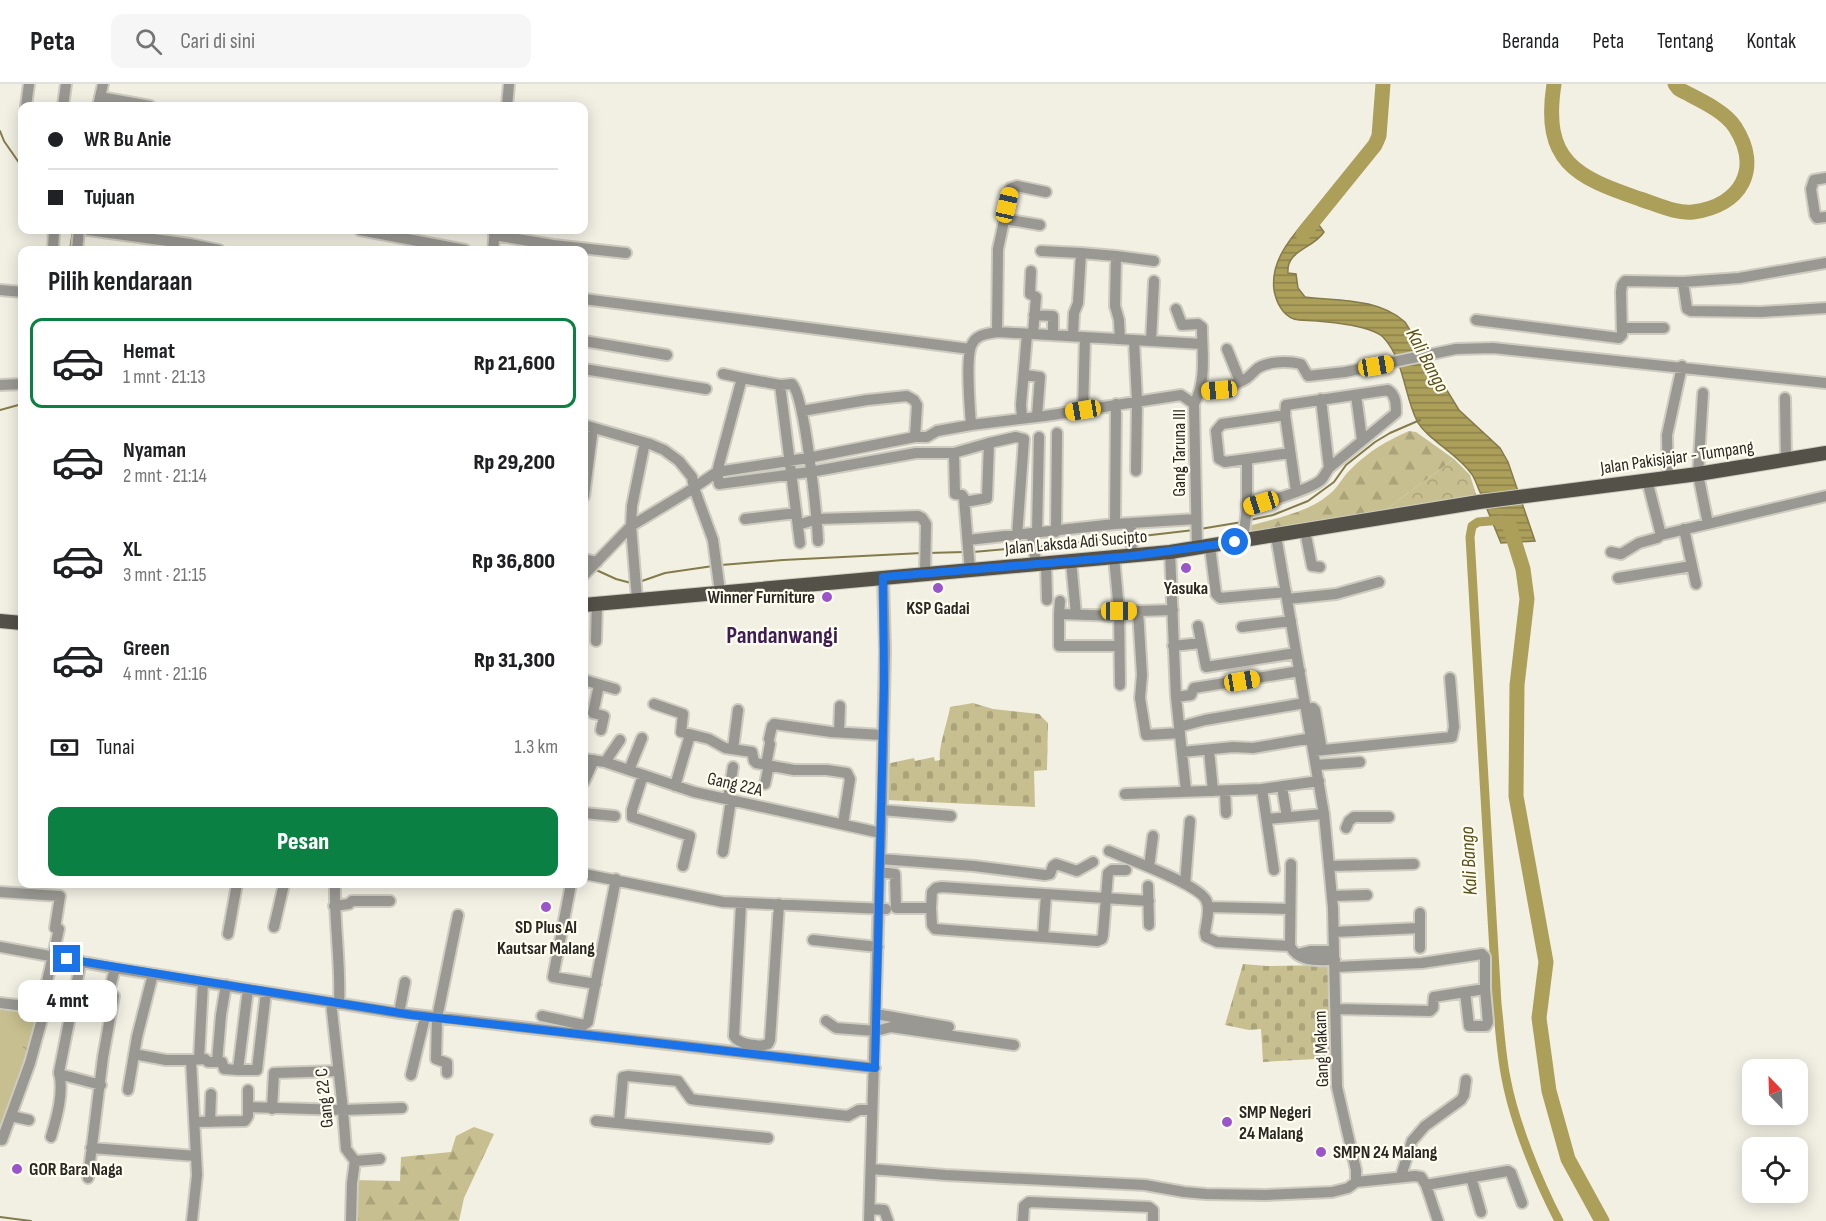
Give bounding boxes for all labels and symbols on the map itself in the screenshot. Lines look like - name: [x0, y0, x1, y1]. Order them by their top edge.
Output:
- car: [994, 185, 1020, 225]
- water label: Kali Bango: [1400, 324, 1454, 397]
- car: [1357, 354, 1395, 378]
- car: [1200, 379, 1238, 401]
- car: [1064, 398, 1102, 422]
- street label: Gang Taruna III: [1169, 409, 1190, 497]
- street label: Jalan Pakisjajar - Tumpang: [1598, 436, 1755, 479]
- car: [1241, 489, 1281, 517]
- street label: Jalan Laksda Adi Sucipto: [1003, 526, 1148, 559]
- route start: [1221, 528, 1248, 555]
- marker: Yasuka: [1179, 561, 1193, 575]
- place label: Yasuka: [1164, 578, 1208, 599]
- marker: KSP Gadai: [931, 581, 945, 595]
- place label: Winner Furniture: [707, 587, 815, 608]
- marker: Winner Furniture: [820, 590, 834, 604]
- place label: KSP Gadai: [906, 598, 970, 619]
- car: [1101, 602, 1137, 620]
- district label: Pandanwangi: [726, 621, 838, 650]
- car: [1223, 669, 1261, 693]
- street label: Gang 22A: [705, 768, 765, 801]
- water label: Kali Bango: [1455, 826, 1483, 896]
- marker: SD Plus Al Kautsar Malang: [539, 900, 553, 914]
- place label: SD Plus Al Kautsar Malang: [497, 917, 595, 959]
- route end: [53, 945, 80, 972]
- callout: 4 mnt: [17, 980, 116, 1022]
- street label: Gang Makam: [1310, 1010, 1333, 1088]
- north arrow: [1742, 1059, 1808, 1125]
- street label: Gang 22 C: [311, 1067, 338, 1129]
- place label: SMP Negeri 24 Malang: [1239, 1102, 1311, 1144]
- marker: SMP Negeri 24 Malang: [1220, 1115, 1234, 1129]
- place label: SMPN 24 Malang: [1333, 1142, 1438, 1163]
- marker: SMPN 24 Malang: [1314, 1145, 1328, 1159]
- place label: GOR Bara Naga: [29, 1159, 123, 1180]
- marker: GOR Bara Naga: [10, 1162, 24, 1176]

